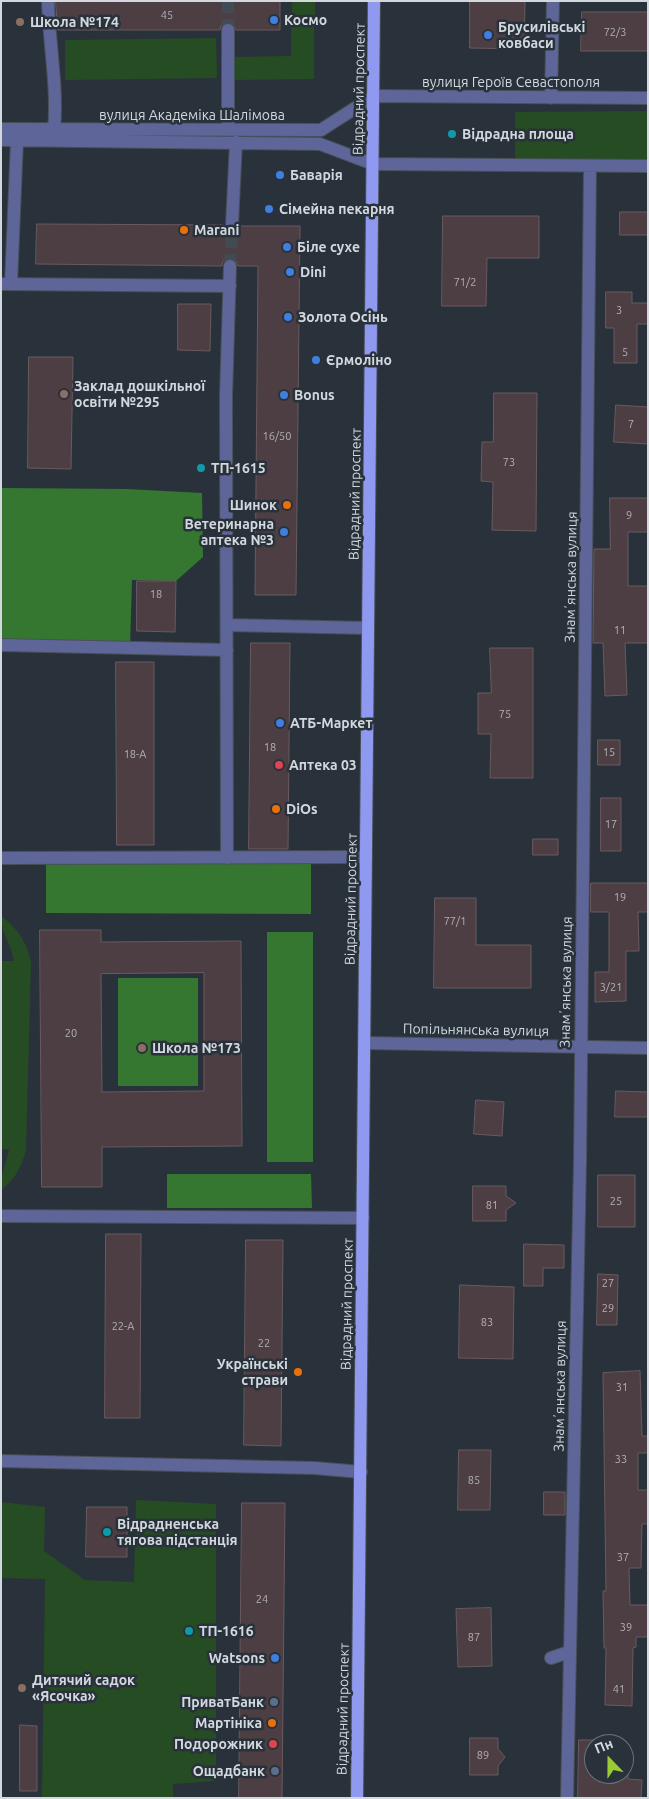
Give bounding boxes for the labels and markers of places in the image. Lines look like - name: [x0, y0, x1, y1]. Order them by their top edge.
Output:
- place label: Космо: [284, 12, 327, 28]
- place label: Школа №174: [30, 14, 119, 30]
- marker: Космо: [268, 14, 280, 26]
- marker: Школа №174: [14, 16, 26, 28]
- place label: Брусилівські ковбаси: [498, 19, 585, 52]
- marker: Брусилівські ковбаси: [482, 29, 494, 41]
- place label: Відрадна площа: [462, 126, 574, 142]
- marker: Відрадна площа: [446, 128, 458, 140]
- place label: Баварія: [290, 167, 343, 183]
- marker: Баварія: [274, 169, 286, 181]
- place label: Сімейна пекарня: [279, 201, 395, 217]
- marker: Сімейна пекарня: [263, 203, 275, 215]
- place label: Marani: [194, 222, 239, 238]
- marker: Marani: [178, 224, 190, 236]
- place label: Біле сухе: [297, 239, 360, 255]
- marker: Біле сухе: [281, 241, 293, 253]
- place label: Dini: [300, 264, 326, 280]
- marker: Dini: [284, 266, 296, 278]
- place label: Золота Осінь: [298, 309, 388, 325]
- marker: Золота Осінь: [282, 311, 294, 323]
- place label: Єрмоліно: [326, 352, 392, 368]
- marker: Єрмоліно: [310, 354, 322, 366]
- place label: Заклад дошкільної освіти №295: [74, 378, 205, 411]
- place label: Bonus: [294, 387, 335, 403]
- marker: Заклад дошкільної освіти №295: [58, 388, 70, 400]
- marker: Bonus: [278, 389, 290, 401]
- place label: ТП-1615: [211, 460, 266, 476]
- marker: ТП-1615: [195, 462, 207, 474]
- place label: Шинок: [230, 497, 277, 513]
- marker: Шинок: [281, 499, 293, 511]
- place label: Ветеринарна аптека №3: [184, 516, 274, 548]
- marker: Ветеринарна аптека №3: [278, 526, 290, 538]
- place label: АТБ-Маркет: [290, 715, 372, 731]
- marker: АТБ-Маркет: [274, 717, 286, 729]
- place label: Аптека 03: [289, 757, 357, 773]
- marker: Аптека 03: [273, 759, 285, 771]
- place label: DiOs: [286, 801, 318, 817]
- marker: DiOs: [270, 803, 282, 815]
- place label: Школа №173: [152, 1040, 241, 1056]
- marker: Школа №173: [136, 1042, 148, 1054]
- place label: Українські страви: [217, 1356, 288, 1388]
- marker: Українські страви: [292, 1366, 304, 1378]
- place label: Відрадненська тягова підстанція: [117, 1516, 238, 1548]
- marker: Відрадненська тягова підстанція: [101, 1526, 113, 1538]
- place label: ТП-1616: [199, 1623, 254, 1639]
- marker: ТП-1616: [183, 1625, 195, 1637]
- place label: Watsons: [209, 1650, 265, 1666]
- marker: Watsons: [269, 1652, 281, 1664]
- place label: Дитячий садок «Ясочка»: [32, 1672, 135, 1704]
- marker: Дитячий садок «Ясочка»: [16, 1682, 28, 1694]
- place label: ПриватБанк: [181, 1694, 264, 1710]
- marker: ПриватБанк: [268, 1696, 280, 1708]
- place label: Мартініка: [195, 1715, 262, 1731]
- marker: Мартініка: [266, 1717, 278, 1729]
- place label: Подорожник: [174, 1736, 263, 1752]
- marker: Подорожник: [267, 1738, 279, 1750]
- place label: Ощадбанк: [193, 1763, 265, 1779]
- marker: Ощадбанк: [269, 1765, 281, 1777]

